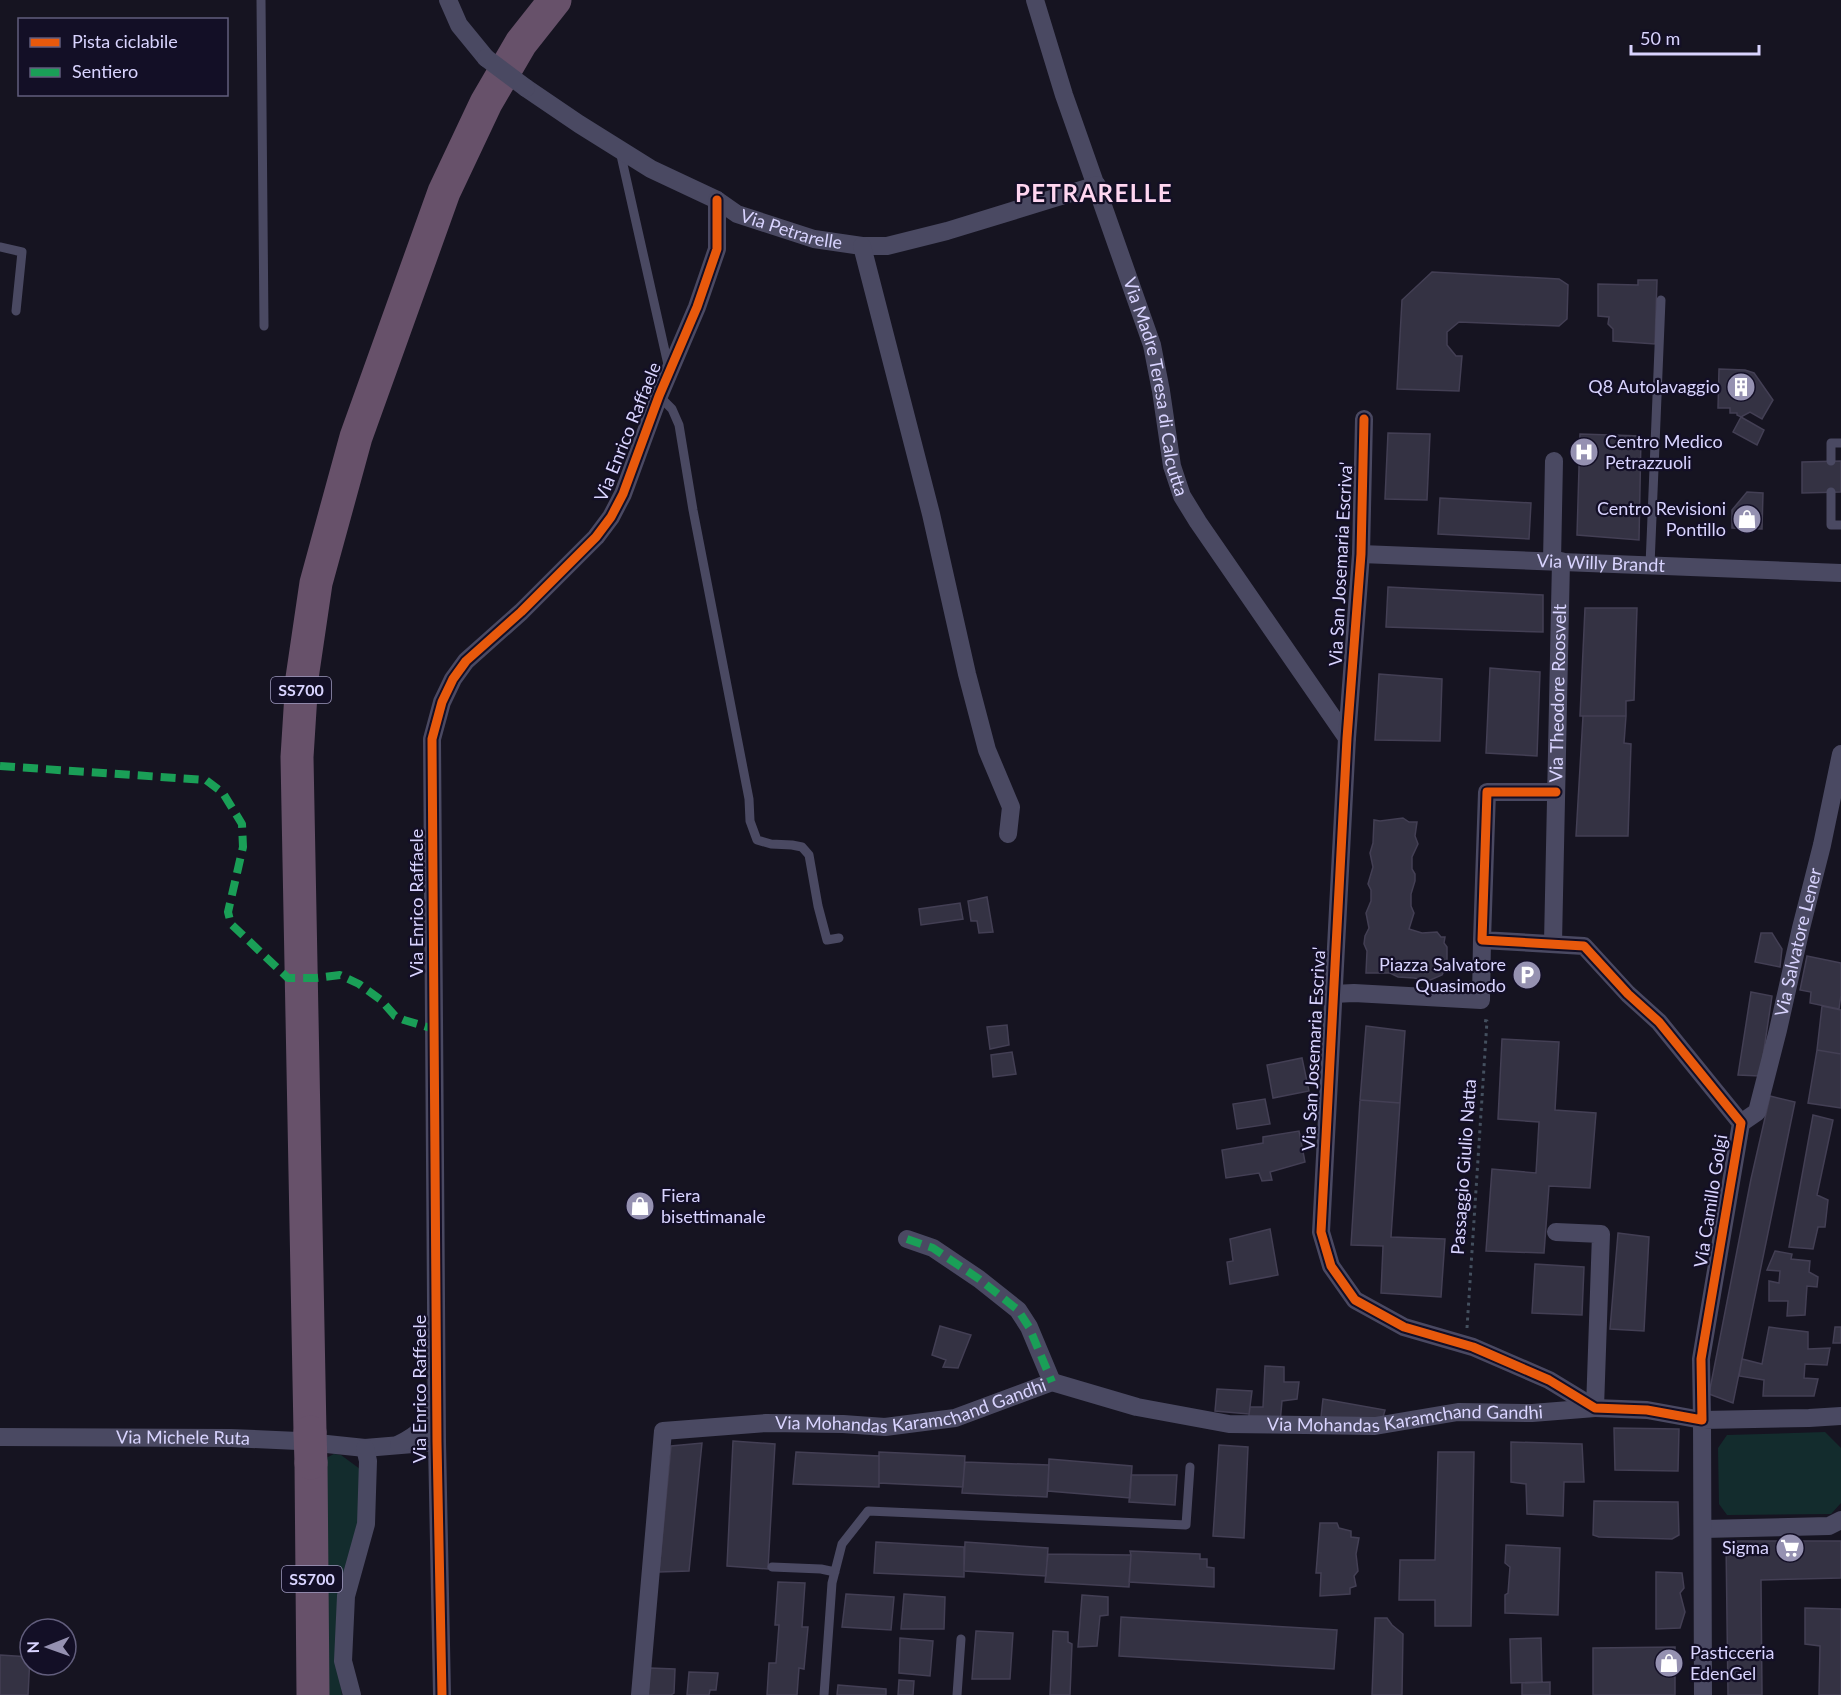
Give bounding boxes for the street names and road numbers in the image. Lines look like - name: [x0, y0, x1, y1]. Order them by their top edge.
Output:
- street label: Via Petrarelle: [738, 204, 844, 253]
- street label: Via Madre Teresa di Calcutta: [1119, 274, 1193, 499]
- street label: Via Enrico Raffaele: [589, 359, 665, 505]
- street label: Via San Josemaria Escriva': [1324, 461, 1356, 667]
- street label: Via Willy Brandt: [1536, 549, 1666, 576]
- street label: Via Theodore Roosvelt: [1544, 603, 1570, 783]
- road number: SS700: [271, 677, 331, 703]
- street label: Via Enrico Raffaele: [405, 829, 427, 977]
- street label: Via Salvatore Lener: [1769, 865, 1826, 1019]
- street label: Via San Josemaria Escriva': [1297, 946, 1329, 1152]
- street label: Passaggio Giulio Natta: [1446, 1078, 1480, 1256]
- street label: Via Camillo Golgi: [1689, 1133, 1731, 1269]
- street label: Via Enrico Raffaele: [408, 1315, 430, 1463]
- street label: Via Mohandas Karamchand Gandhi: [775, 1373, 1049, 1437]
- street label: Via Mohandas Karamchand Gandhi: [1267, 1400, 1544, 1436]
- street label: Via Michele Ruta: [116, 1426, 250, 1449]
- road number: SS700: [282, 1566, 342, 1592]

